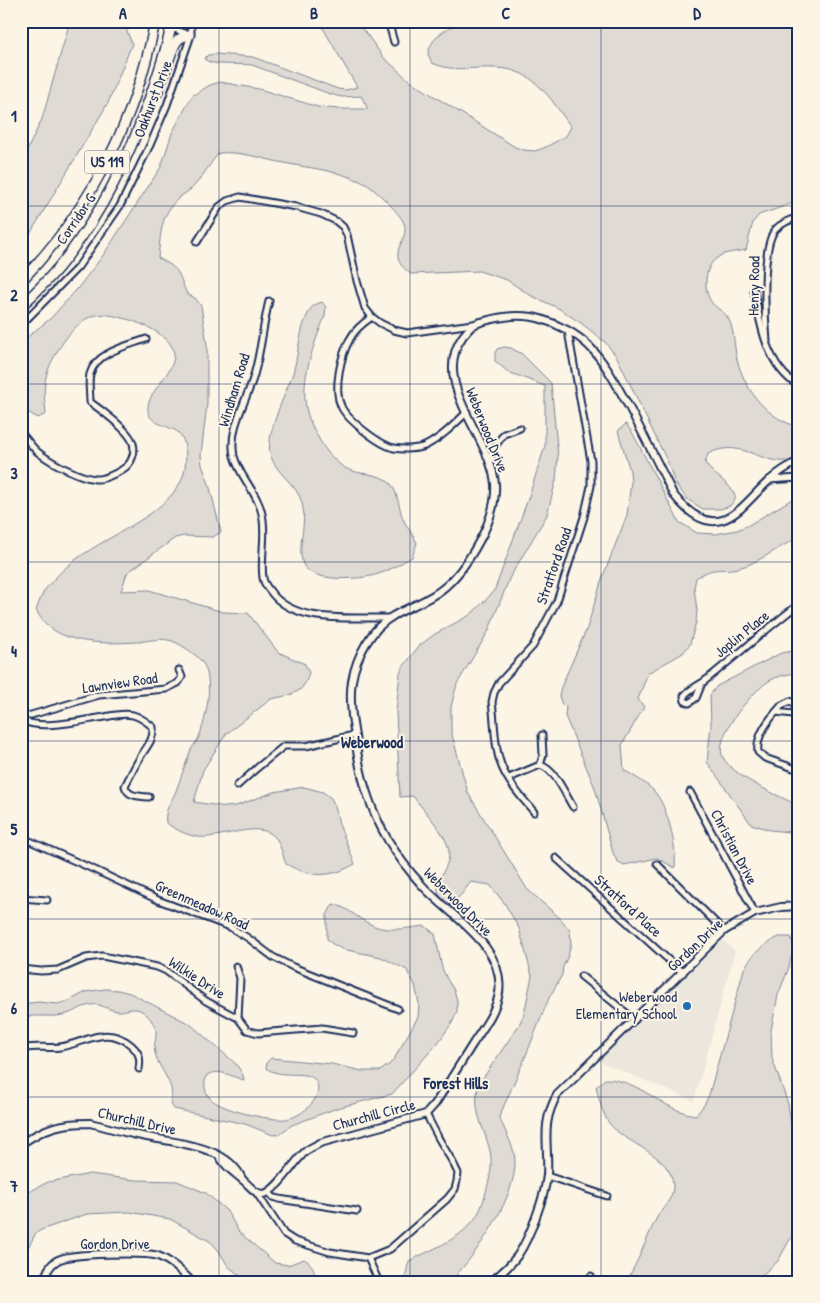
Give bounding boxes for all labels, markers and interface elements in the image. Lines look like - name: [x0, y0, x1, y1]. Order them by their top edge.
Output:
- text: A: [119, 2, 127, 24]
- text: B: [310, 2, 318, 24]
- text: C: [502, 2, 511, 24]
- text: D: [693, 2, 701, 24]
- street label: Oakhurst Drive: [128, 57, 177, 140]
- text: 1: [11, 105, 17, 127]
- road number: US 119: [84, 150, 130, 173]
- street label: Corridor G: [51, 188, 101, 248]
- street label: Henry Road: [742, 256, 765, 316]
- text: 2: [10, 284, 18, 306]
- street label: Windham Road: [212, 350, 255, 429]
- street label: Weberwood Drive: [461, 384, 514, 475]
- text: 3: [10, 462, 18, 484]
- street label: Stratford Road: [531, 524, 577, 607]
- street label: Joplin Place: [710, 605, 773, 662]
- text: 4: [11, 640, 17, 662]
- street label: Lawnview Road: [81, 667, 159, 698]
- district label: Weberwood: [341, 731, 404, 753]
- street label: Christian Drive: [706, 806, 763, 888]
- text: 5: [11, 818, 18, 840]
- street label: Weberwood Drive: [419, 863, 498, 941]
- street label: Stratford Place: [590, 870, 667, 942]
- street label: Greenmeadow Road: [152, 874, 253, 935]
- street label: Gordon Drive: [662, 913, 727, 976]
- street label: Wilkie Drive: [165, 951, 230, 1004]
- place label: Weberwood Elementary School: [576, 986, 677, 1024]
- text: 6: [11, 997, 18, 1019]
- marker: Weberwood Elementary School: [681, 1000, 693, 1012]
- district label: Forest Hills: [423, 1072, 489, 1094]
- street label: Churchill Circle: [330, 1093, 418, 1136]
- street label: Churchill Drive: [96, 1101, 178, 1140]
- text: 7: [9, 1175, 18, 1197]
- street label: Gordon Drive: [80, 1233, 150, 1254]

